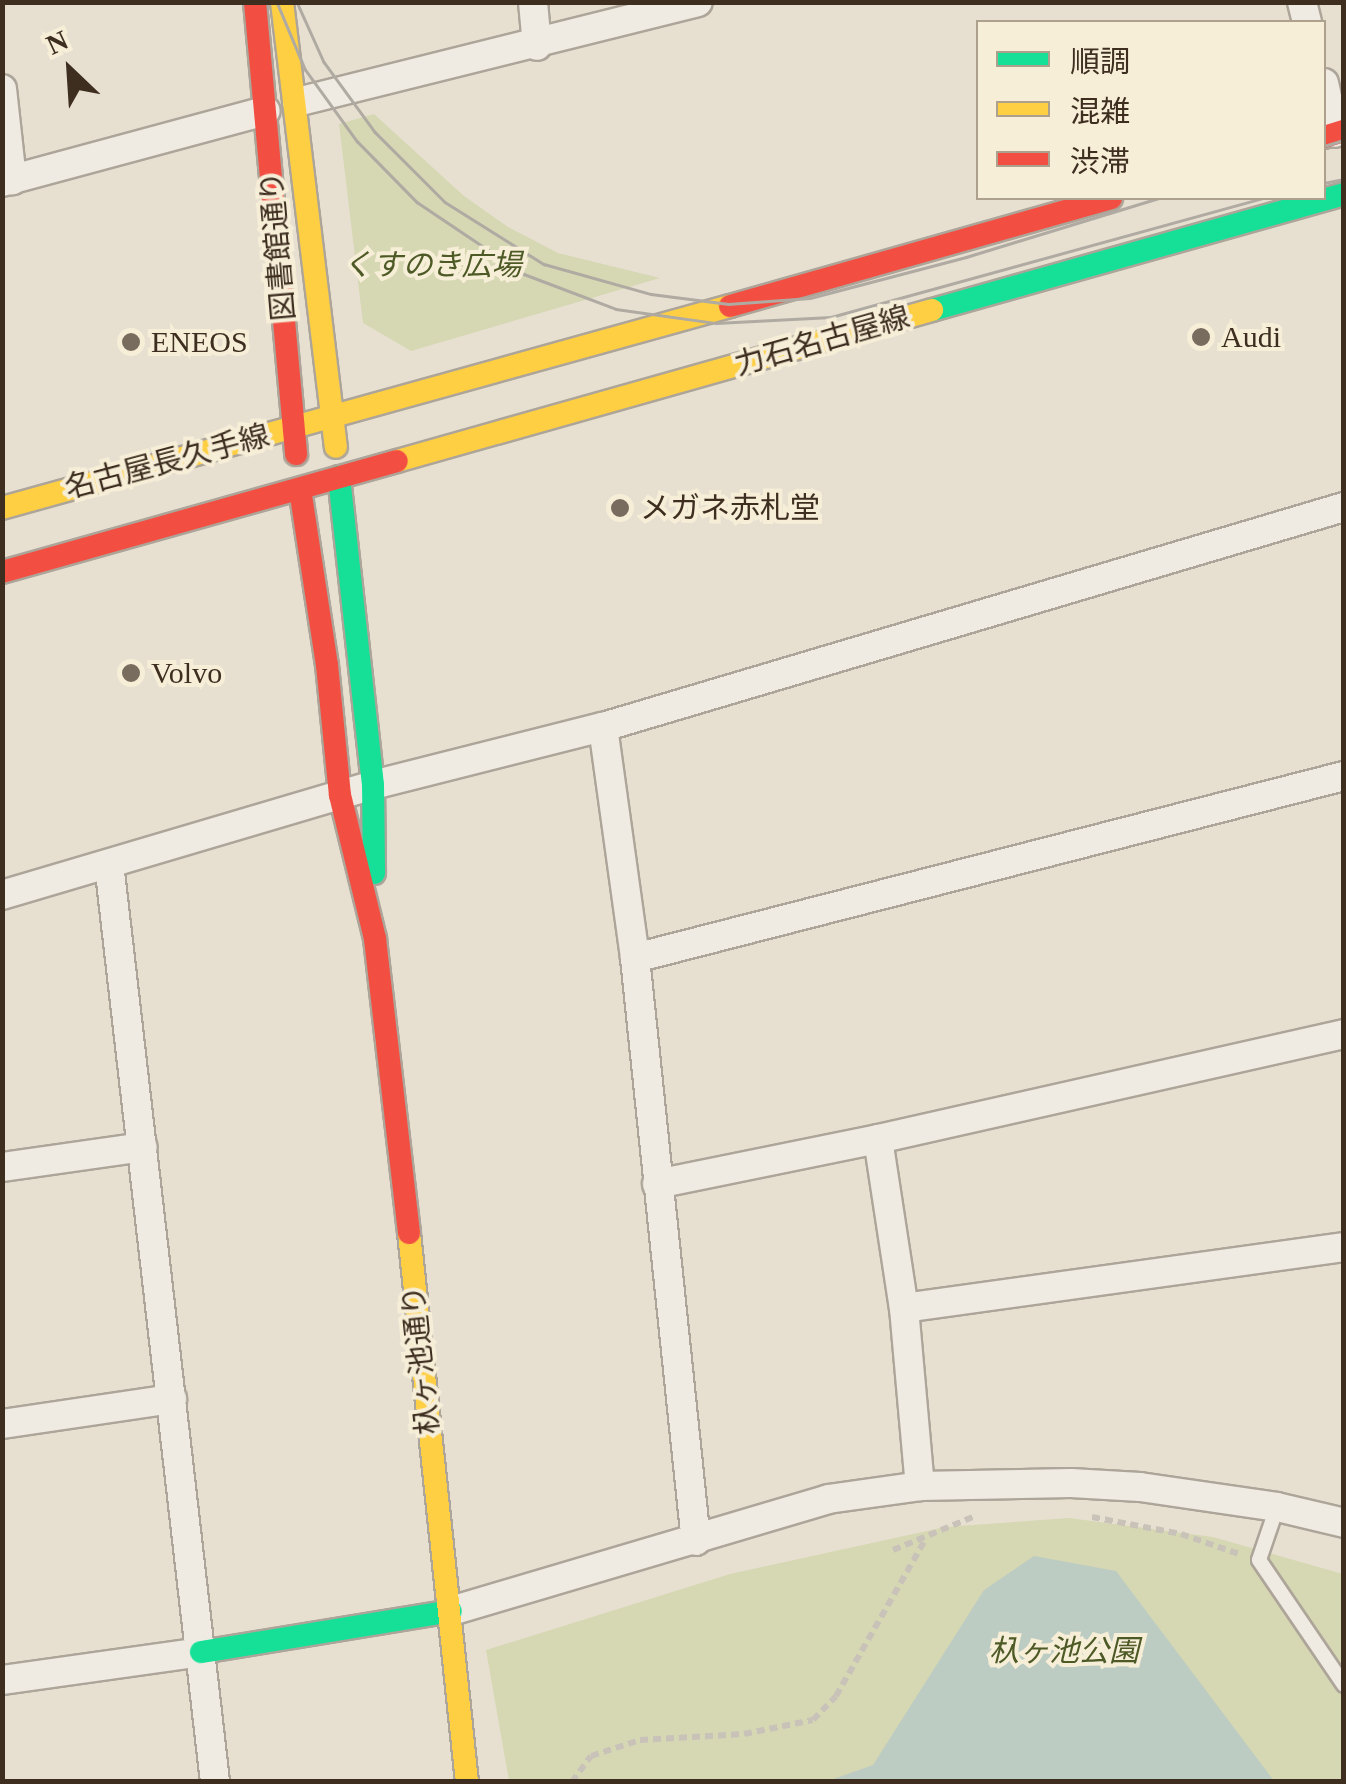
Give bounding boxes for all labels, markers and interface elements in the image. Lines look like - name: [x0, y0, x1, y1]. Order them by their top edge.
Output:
- north arrow: [20, 20, 120, 120]
- legend: [976, 20, 1326, 200]
- text: N: [41, 24, 73, 61]
- text: 順調: [1070, 45, 1130, 78]
- text: 混雑: [1070, 95, 1130, 128]
- text: 渋滞: [1070, 145, 1130, 178]
- street label: 図書館通り: [254, 170, 302, 322]
- park label: くすのき広場: [342, 247, 522, 283]
- street label: 力石名古屋線: [731, 299, 913, 383]
- place label: Audi: [1221, 319, 1281, 355]
- place label: ENEOS: [151, 324, 248, 360]
- marker: Audi: [1190, 326, 1212, 348]
- marker: ENEOS: [120, 331, 142, 353]
- street label: 名古屋長久手線: [61, 417, 273, 507]
- place label: メガネ赤札堂: [640, 490, 820, 526]
- marker: メガネ赤札堂: [609, 497, 631, 519]
- place label: Volvo: [151, 655, 222, 691]
- marker: Volvo: [120, 662, 142, 684]
- street label: 杁ヶ池通り: [395, 1284, 447, 1436]
- park label: 杁ヶ池公園: [989, 1633, 1139, 1669]

